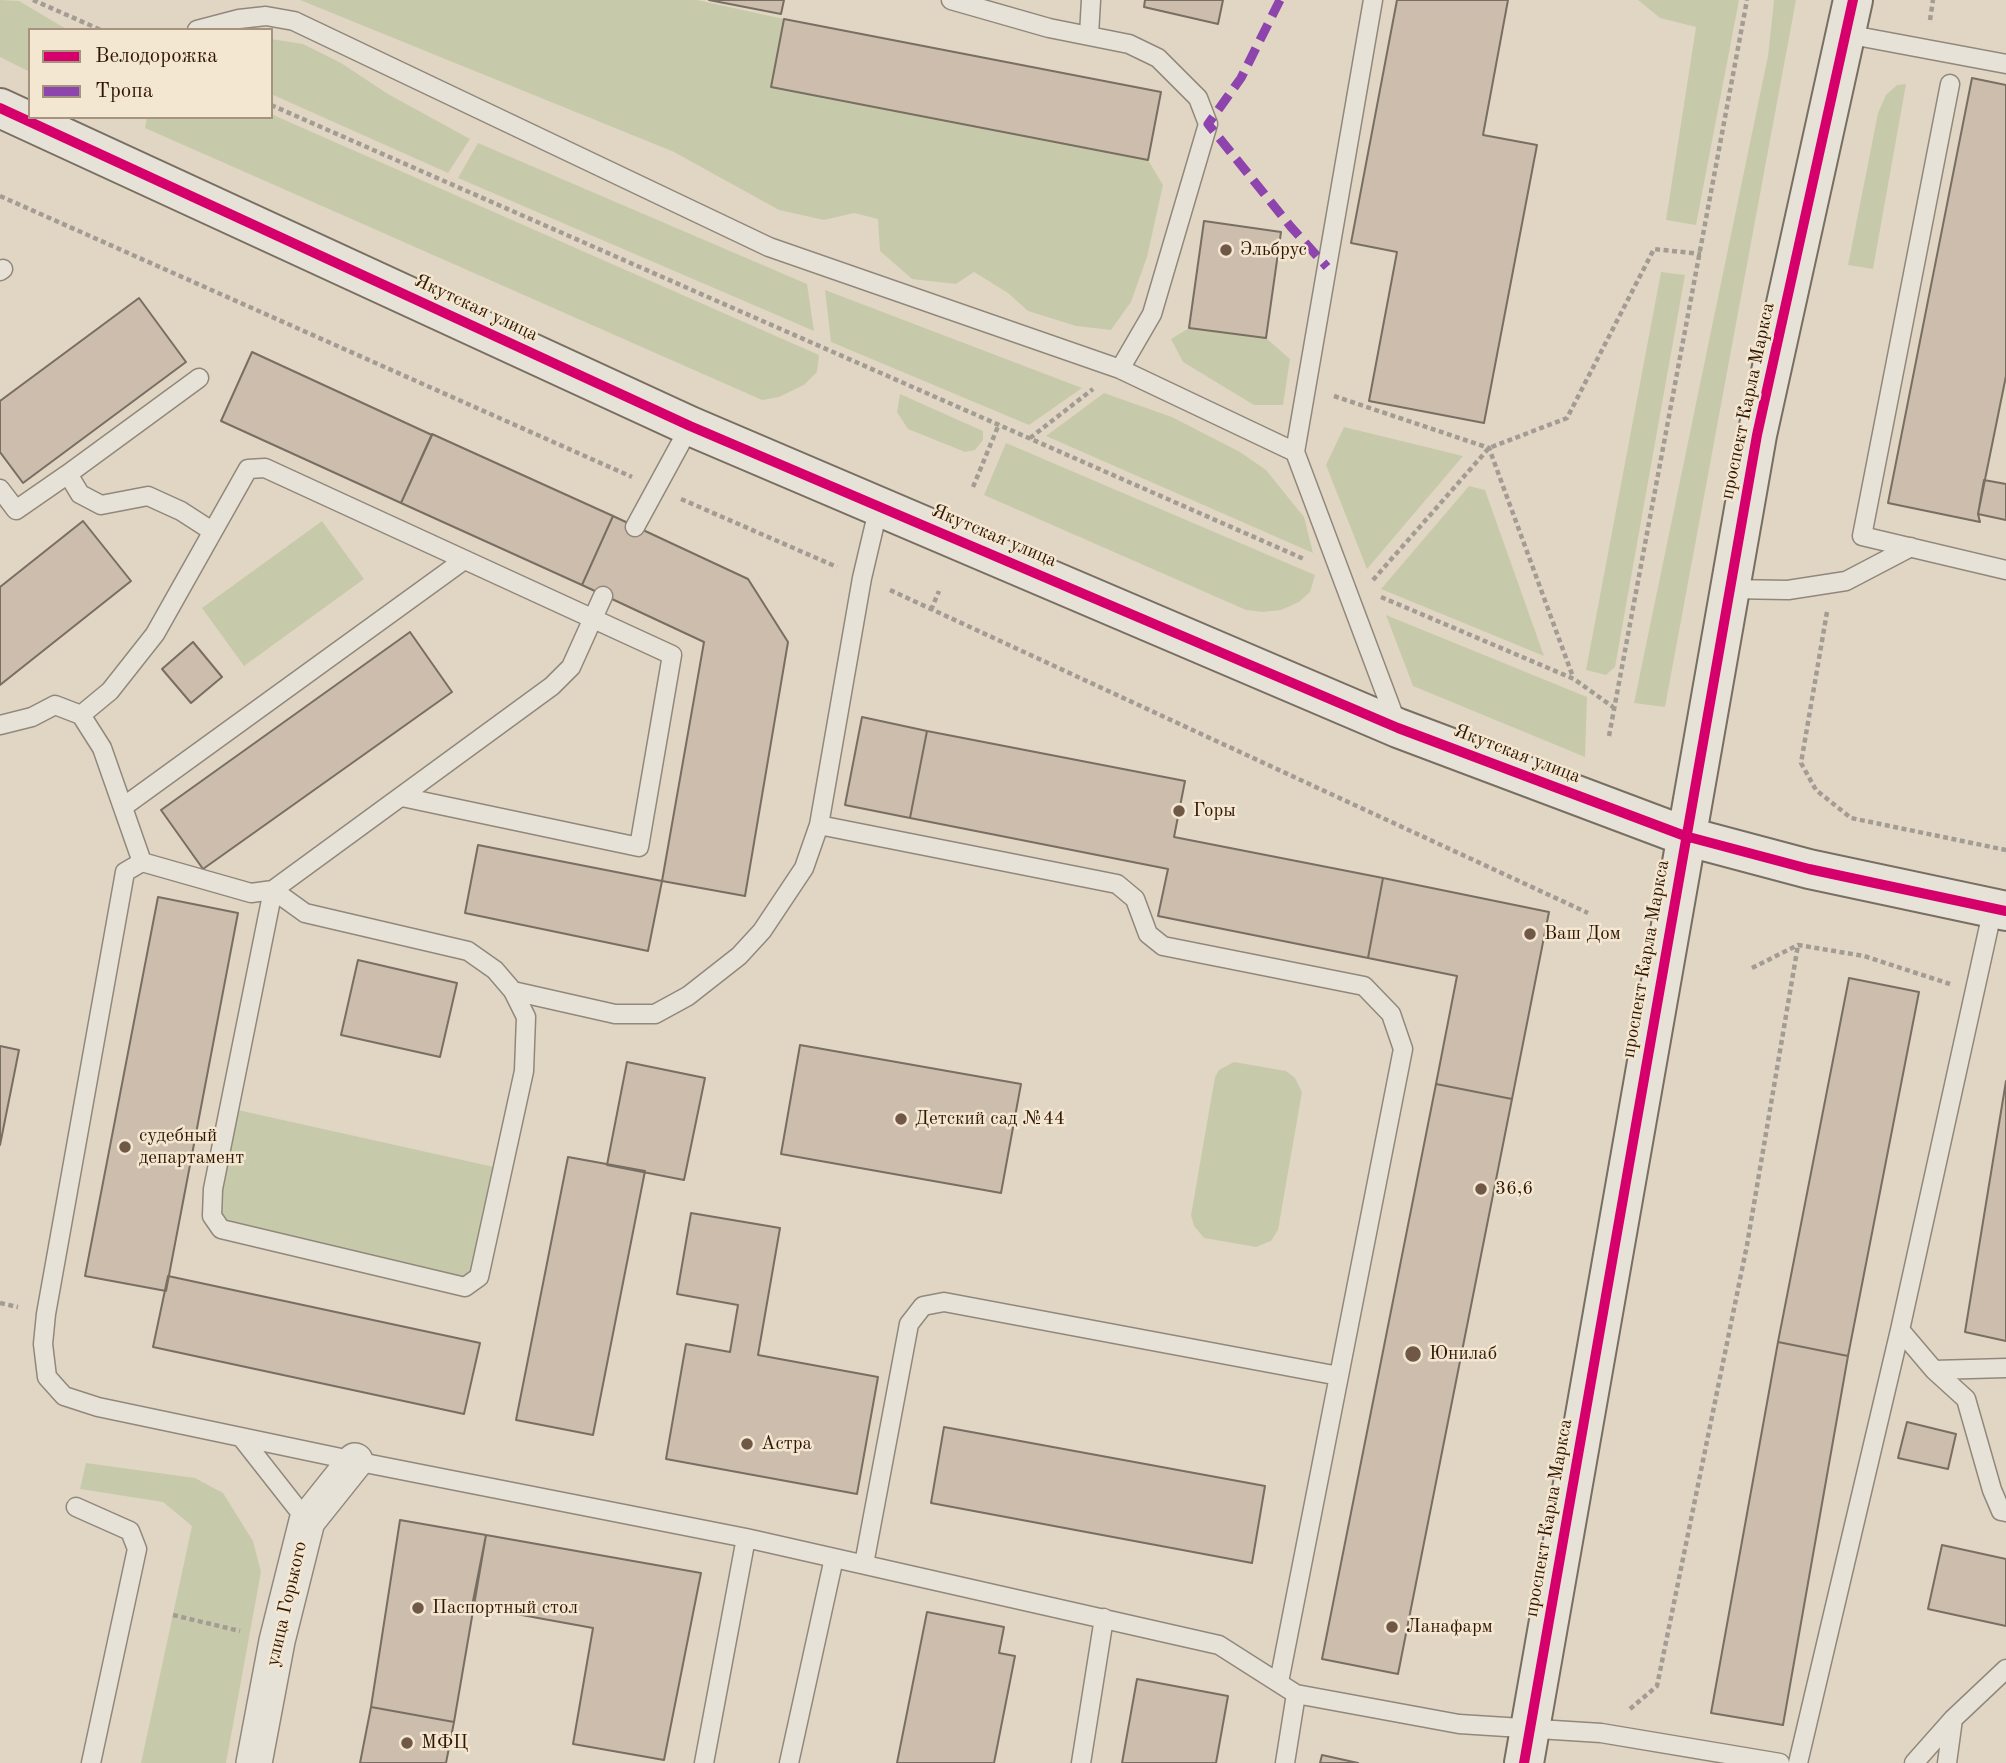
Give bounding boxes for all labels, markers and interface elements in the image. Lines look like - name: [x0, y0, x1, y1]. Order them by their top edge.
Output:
- legend: [28, 28, 273, 119]
- text: Велодорожка: [95, 46, 218, 67]
- text: Тропа: [95, 81, 153, 102]
- place label: Эльбрус: [1240, 239, 1307, 261]
- marker: Эльбрус: [1218, 242, 1234, 258]
- street label: Якутская улица: [411, 269, 541, 347]
- street label: проспект Карла Маркса: [1716, 301, 1780, 501]
- street label: Якутская улица: [928, 499, 1060, 573]
- street label: Якутская улица: [1450, 719, 1584, 789]
- place label: Горы: [1193, 800, 1236, 822]
- marker: Горы: [1171, 803, 1187, 819]
- street label: проспект Карла Маркса: [1617, 858, 1675, 1060]
- place label: Ваш Дом: [1544, 923, 1621, 945]
- marker: Ваш Дом: [1522, 926, 1538, 942]
- place label: Детский сад №44: [915, 1108, 1065, 1130]
- marker: Детский сад №44: [893, 1111, 909, 1127]
- place label: судебный департамент: [139, 1125, 244, 1169]
- marker: судебный департамент: [117, 1139, 133, 1155]
- place label: 36,6: [1495, 1178, 1533, 1200]
- marker: 36,6: [1473, 1181, 1489, 1197]
- place label: Юнилаб: [1429, 1343, 1497, 1365]
- marker: Юнилаб: [1403, 1344, 1423, 1364]
- street label: проспект Карла Маркса: [1520, 1417, 1578, 1619]
- place label: Астра: [761, 1433, 812, 1455]
- marker: Астра: [739, 1436, 755, 1452]
- street label: улица Горького: [262, 1539, 312, 1669]
- place label: Паспортный стол: [432, 1597, 578, 1619]
- marker: Паспортный стол: [410, 1600, 426, 1616]
- place label: Ланафарм: [1406, 1616, 1493, 1638]
- marker: Ланафарм: [1384, 1619, 1400, 1635]
- place label: МФЦ: [421, 1732, 468, 1754]
- marker: МФЦ: [399, 1735, 415, 1751]

